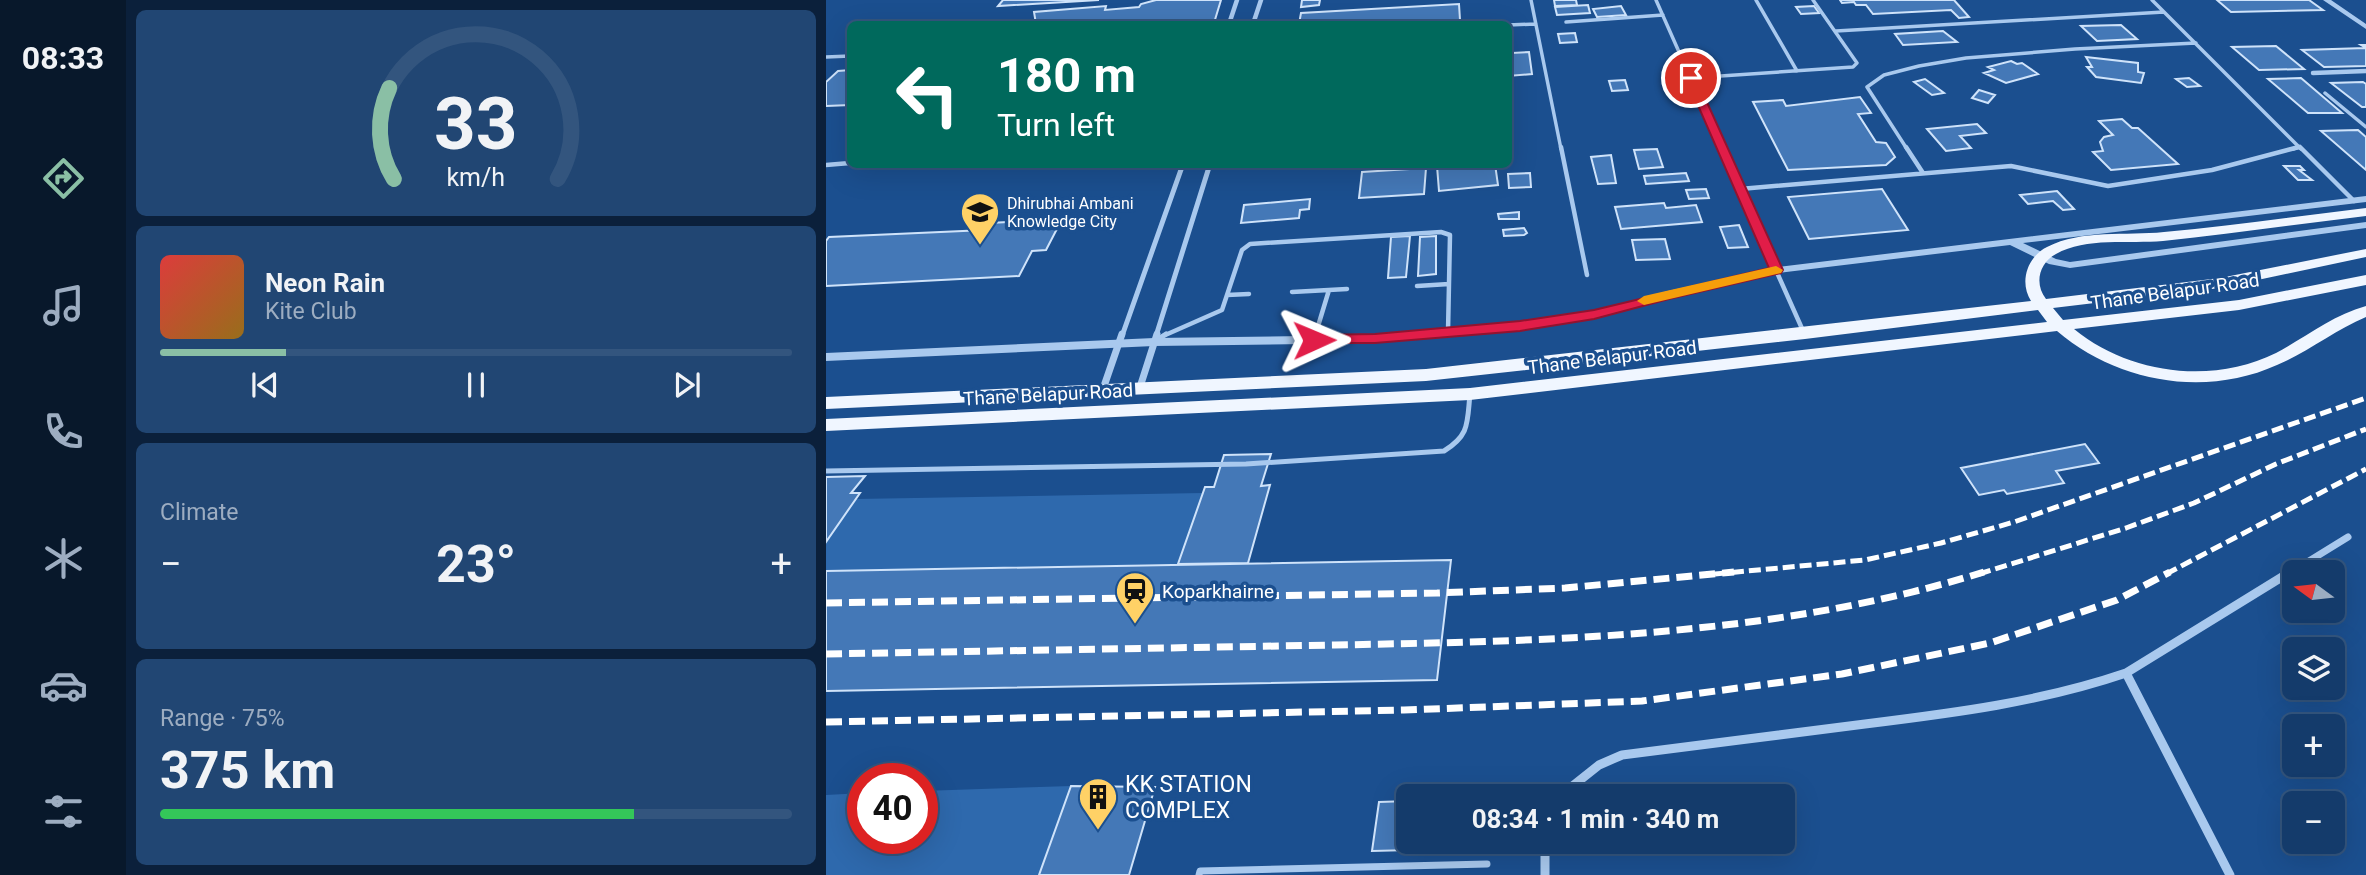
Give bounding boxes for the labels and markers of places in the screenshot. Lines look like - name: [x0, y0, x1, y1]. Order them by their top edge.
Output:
- pin: [1661, 48, 1721, 108]
- school or university icon: Dhirubhai Ambani Knowledge City: [959, 191, 1001, 246]
- place label: Dhirubhai Ambani Knowledge City: [1007, 194, 1134, 231]
- station icon: Koparkhairne: [1114, 570, 1156, 625]
- place label: Koparkhairne: [1162, 580, 1274, 603]
- place label: KK STATION COMPLEX: [1125, 771, 1252, 824]
- building icon: KK STATION COMPLEX: [1077, 776, 1119, 831]

